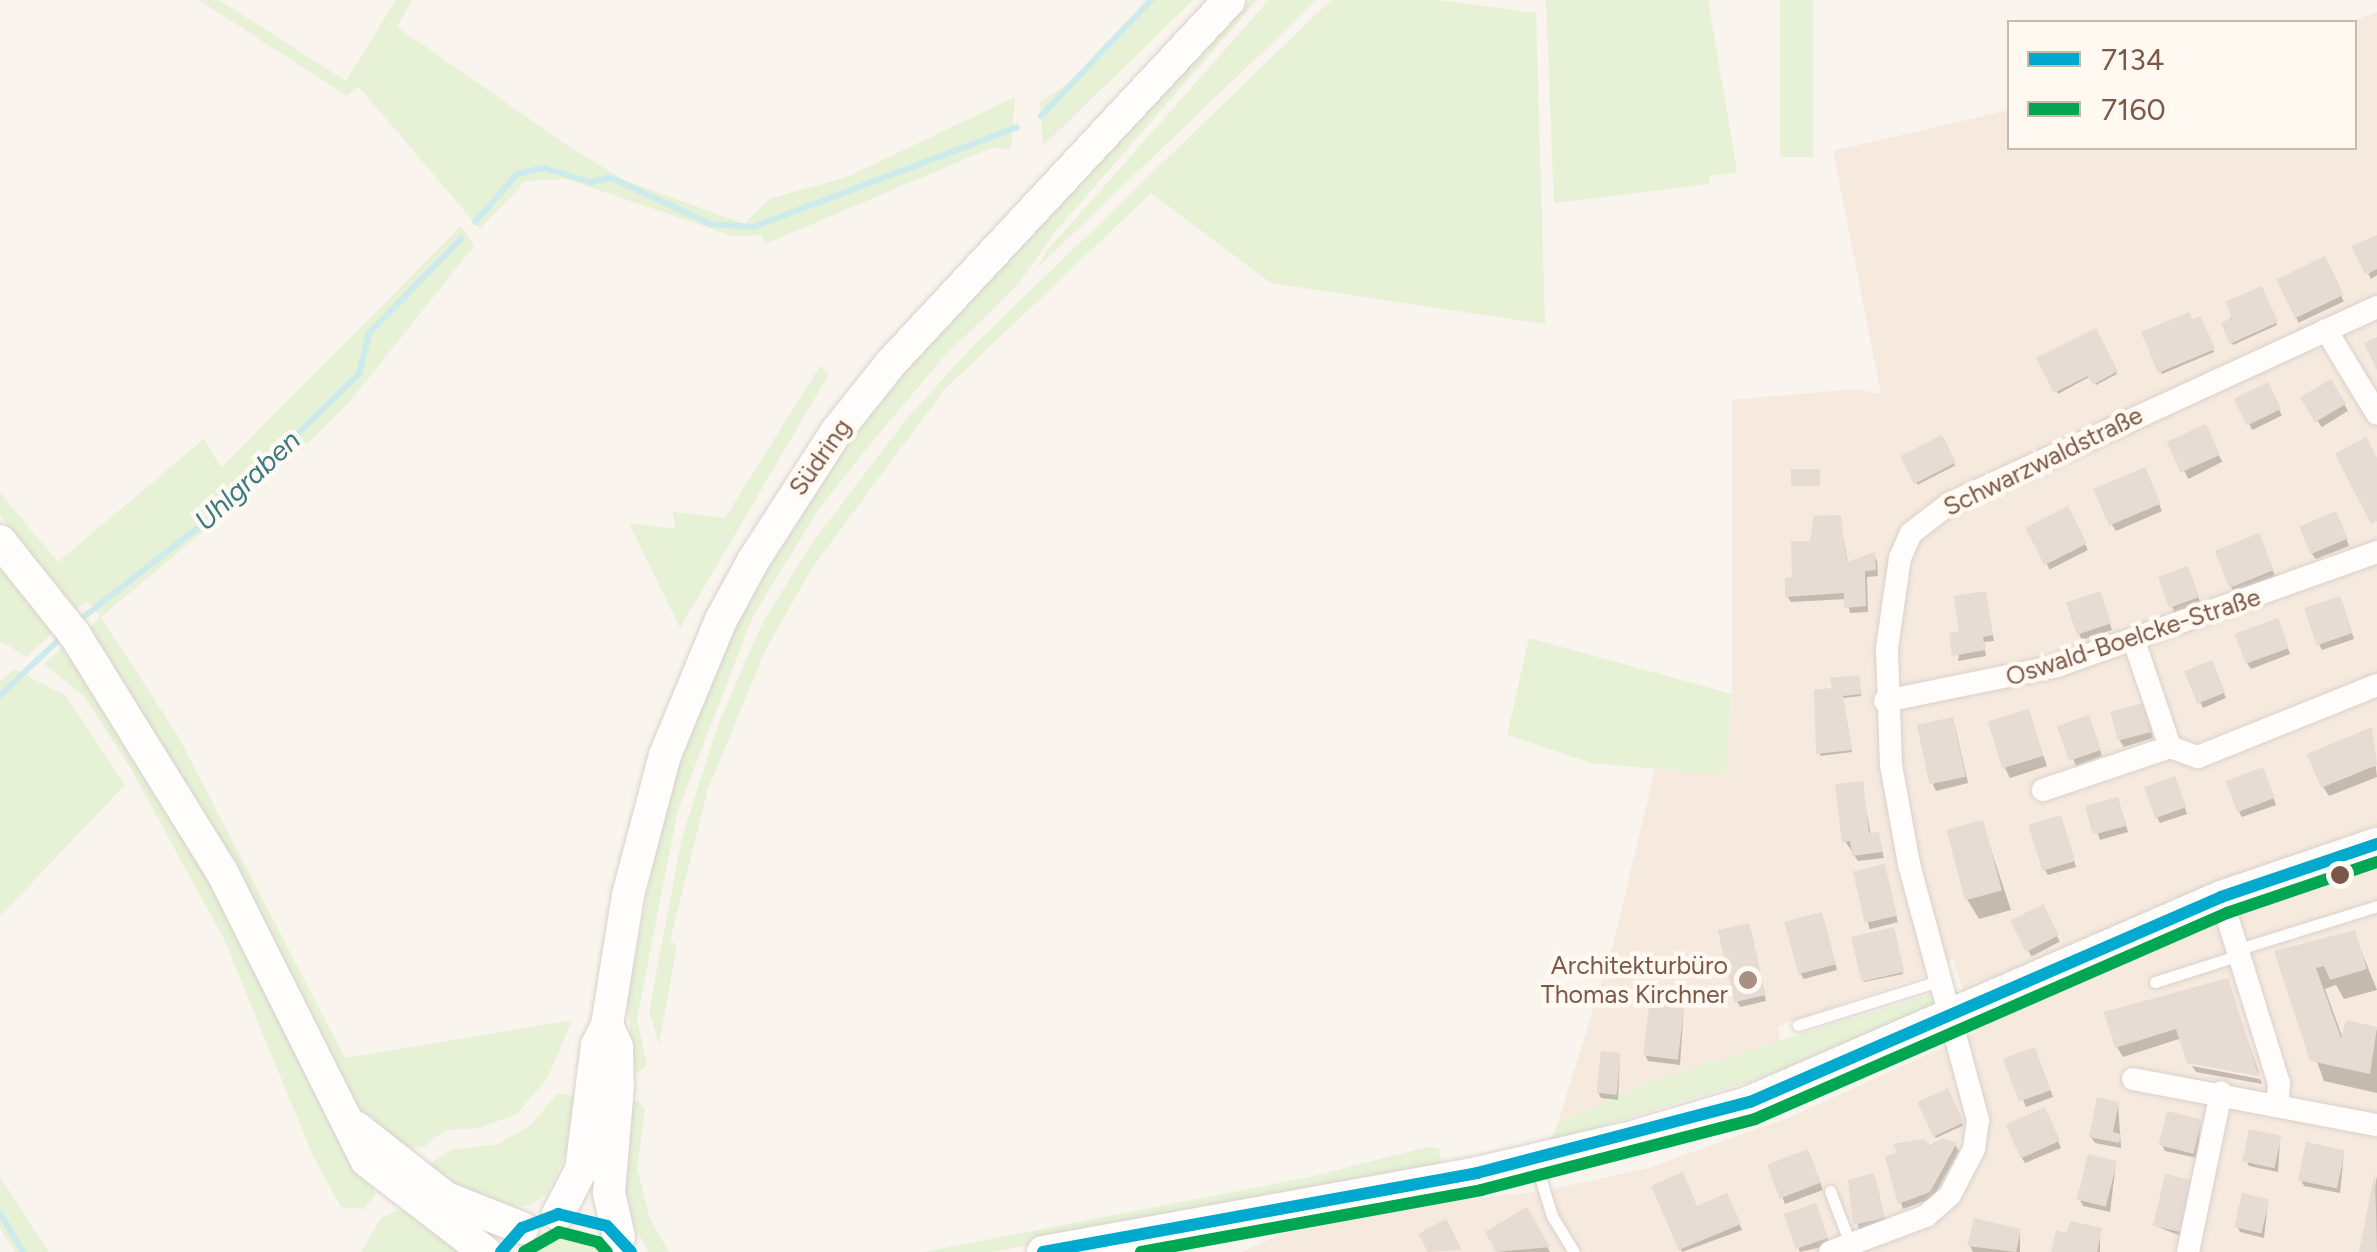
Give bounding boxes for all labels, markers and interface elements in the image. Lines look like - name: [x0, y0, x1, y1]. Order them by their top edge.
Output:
- legend: [2007, 20, 2357, 150]
- text: 7134: [2101, 41, 2164, 78]
- text: 7160: [2101, 91, 2166, 128]
- street label: Schwarzwaldstraße: [1939, 400, 2147, 522]
- street label: Südring: [783, 413, 857, 501]
- water label: Uhlgraben: [187, 423, 307, 537]
- street label: Oswald-Boelcke-Straße: [2002, 582, 2264, 692]
- unlabelled marker: [2330, 865, 2350, 885]
- place label: Architekturbüro Thomas Kirchner: [1541, 951, 1728, 1010]
- marker: Architekturbüro Thomas Kirchner: [1737, 969, 1759, 991]

